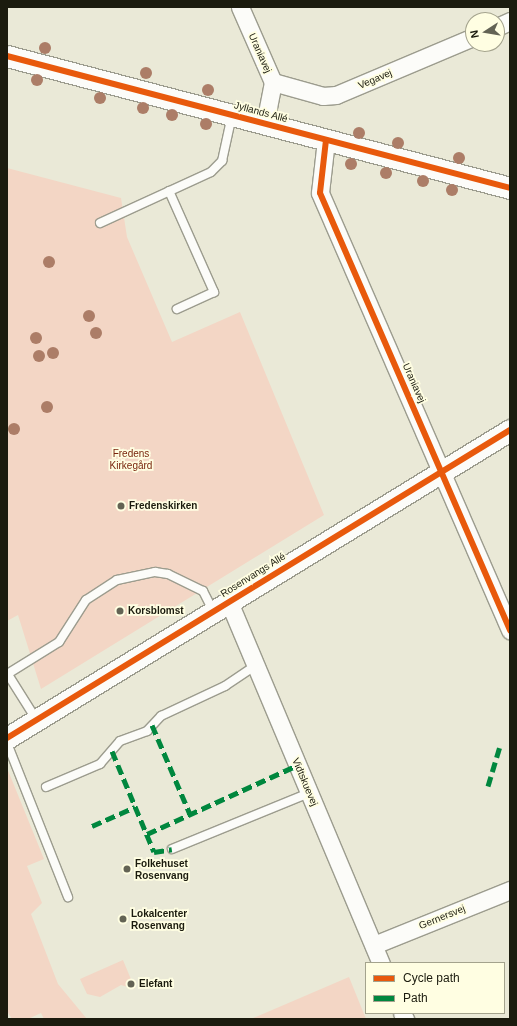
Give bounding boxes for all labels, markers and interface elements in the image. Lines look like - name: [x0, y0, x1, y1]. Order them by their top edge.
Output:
- north arrow: [465, 12, 505, 52]
- text: N: [468, 29, 481, 39]
- street label: Uraniavej: [246, 31, 274, 75]
- street label: Vegavej: [356, 67, 394, 91]
- street label: Jyllands Allé: [233, 99, 289, 125]
- street label: Uraniavej: [400, 361, 428, 405]
- park label: Fredens Kirkegård: [110, 447, 152, 470]
- place label: Fredenskirken: [129, 500, 197, 512]
- marker: Fredenskirken: [116, 501, 126, 511]
- street label: Rosenvangs Allé: [218, 550, 288, 600]
- place label: Korsblomst: [128, 605, 184, 617]
- marker: Korsblomst: [115, 606, 125, 616]
- street label: Vidtskuevej: [290, 756, 320, 808]
- place label: Folkehuset Rosenvang: [135, 857, 189, 880]
- marker: Folkehuset Rosenvang: [122, 864, 132, 874]
- street label: Gernersvej: [417, 902, 467, 932]
- place label: Lokalcenter Rosenvang: [131, 907, 187, 930]
- marker: Lokalcenter Rosenvang: [118, 914, 128, 924]
- legend: [365, 962, 505, 1014]
- text: Cycle path: [403, 971, 460, 985]
- place label: Elefant: [139, 978, 172, 990]
- marker: Elefant: [126, 979, 136, 989]
- text: Path: [403, 991, 428, 1005]

